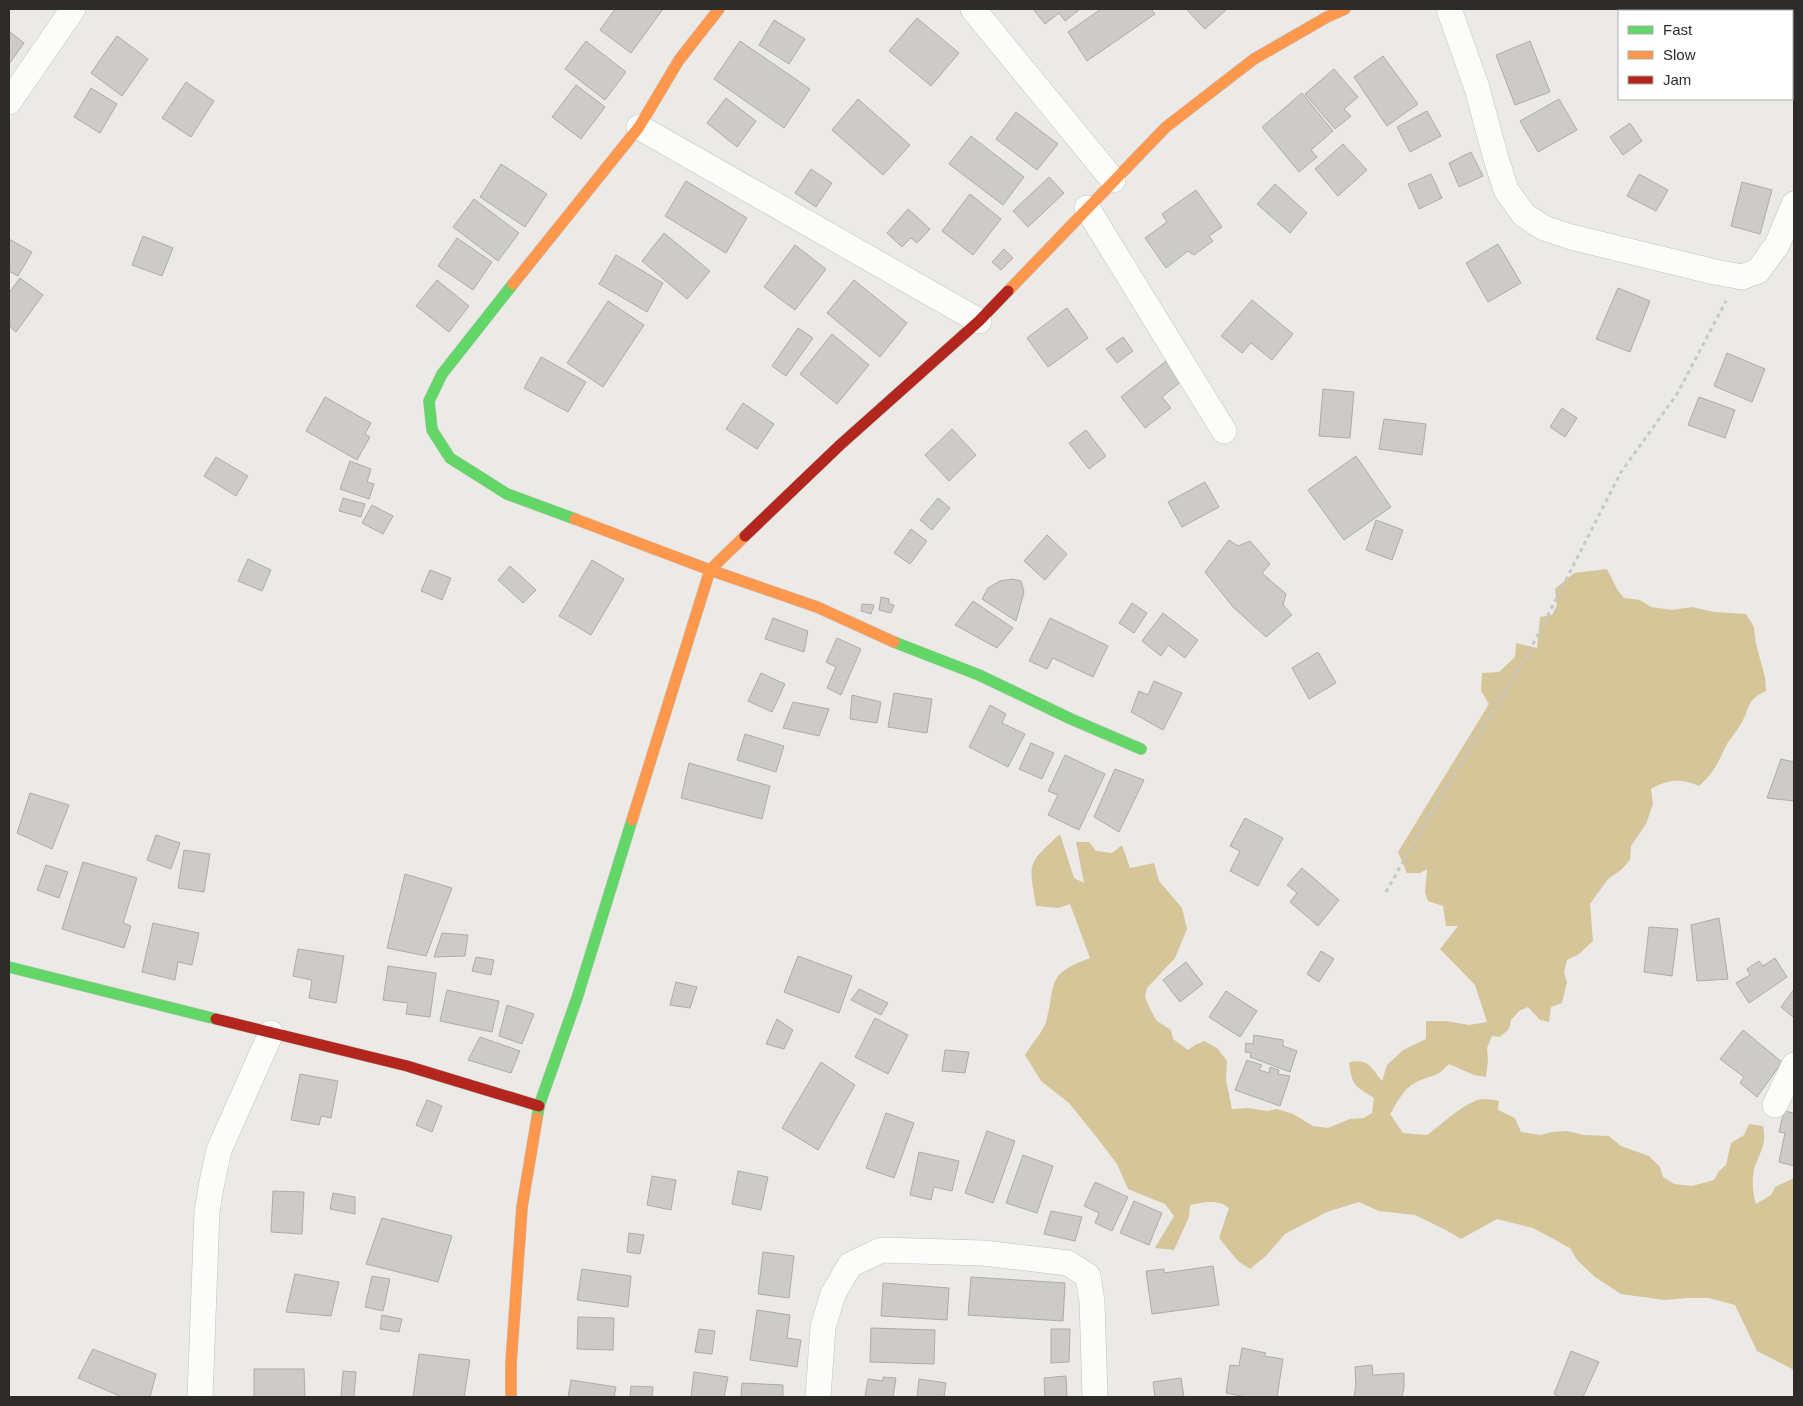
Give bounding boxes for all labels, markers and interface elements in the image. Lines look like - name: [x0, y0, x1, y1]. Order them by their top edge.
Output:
- legend: [1618, 10, 1793, 100]
- text: Fast: [1663, 21, 1693, 38]
- text: Slow: [1663, 46, 1696, 63]
- text: Jam: [1663, 71, 1691, 88]

